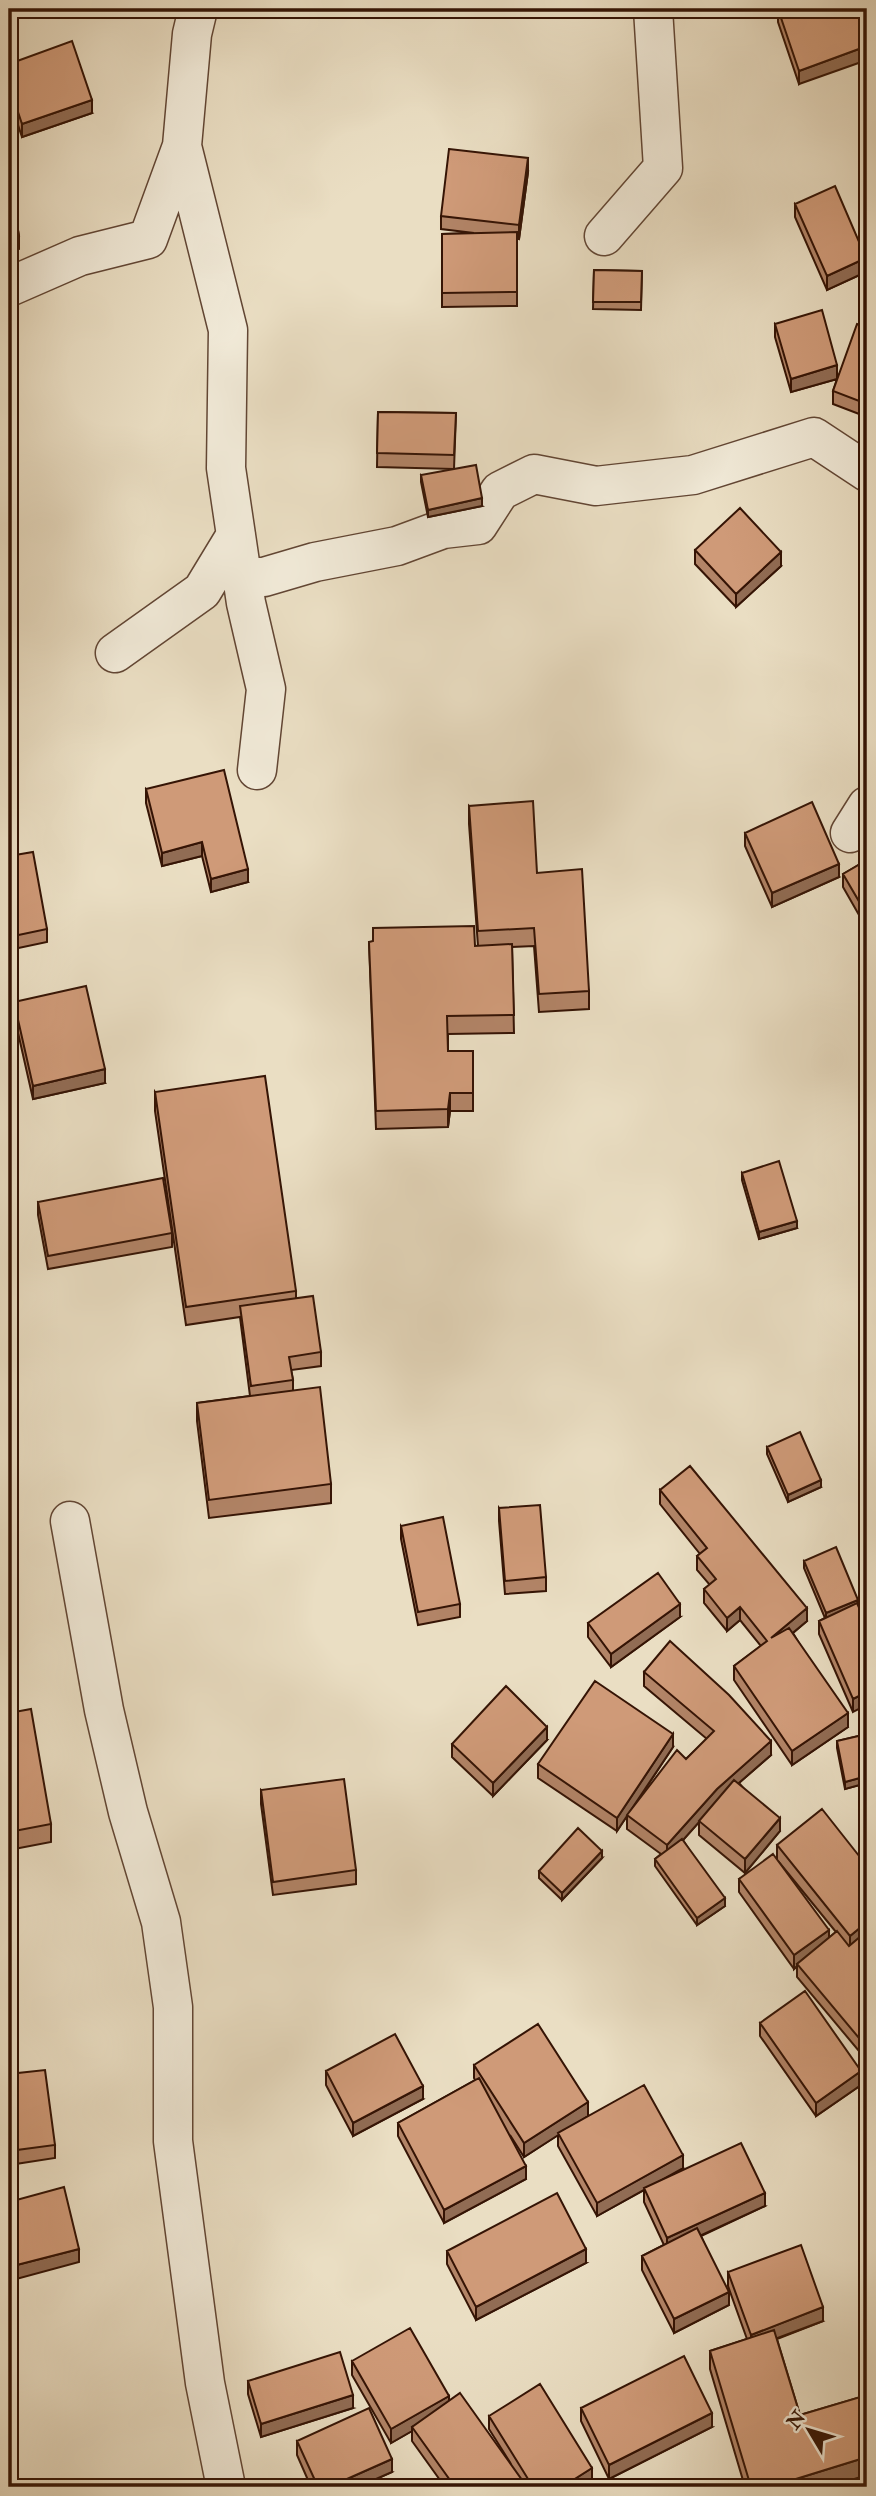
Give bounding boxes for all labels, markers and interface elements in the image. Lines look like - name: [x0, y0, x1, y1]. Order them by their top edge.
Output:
- north arrow: [774, 2394, 844, 2464]
- text: N: [781, 2405, 812, 2435]

